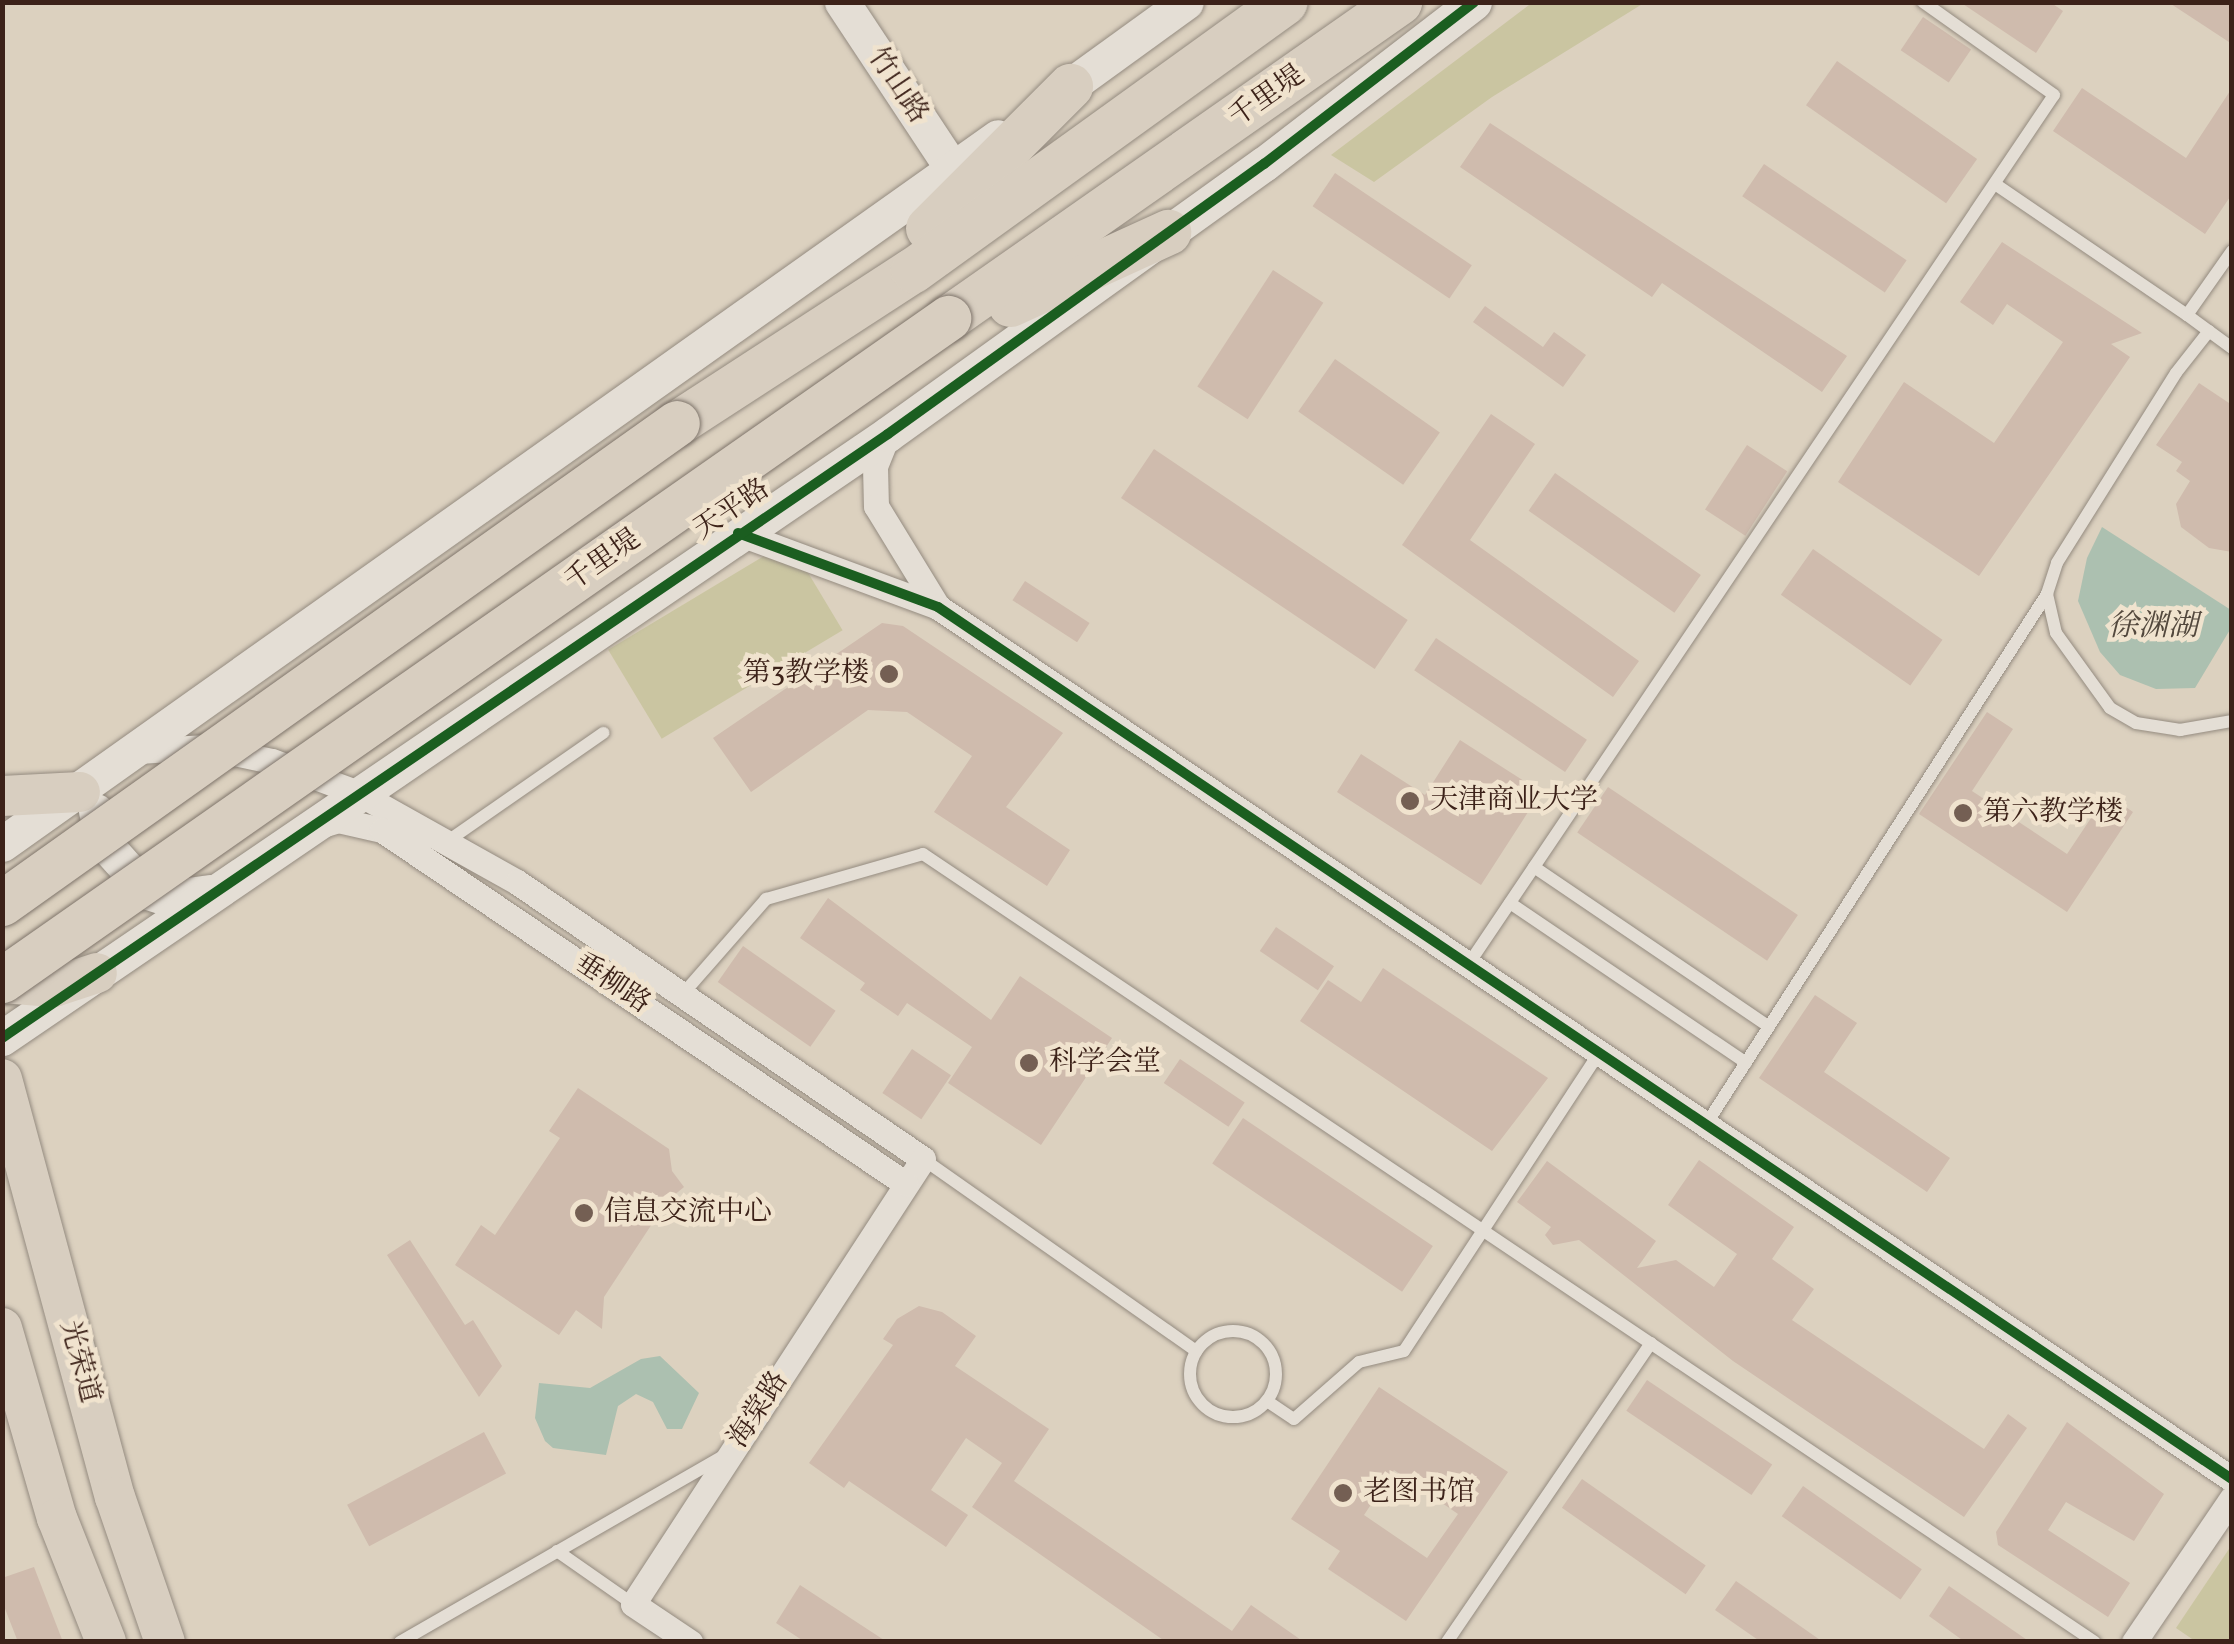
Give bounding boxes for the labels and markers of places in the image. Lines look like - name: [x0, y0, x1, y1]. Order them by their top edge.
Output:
- place label: 第3教学楼: [743, 657, 869, 691]
- marker: 第3教学楼: [878, 663, 900, 685]
- place label: 天津商业大学: [1430, 784, 1598, 818]
- marker: 天津商业大学: [1399, 790, 1421, 812]
- place label: 第六教学楼: [1983, 796, 2123, 830]
- marker: 第六教学楼: [1952, 802, 1974, 824]
- place label: 科学会堂: [1049, 1046, 1161, 1080]
- marker: 科学会堂: [1018, 1052, 1040, 1074]
- place label: 信息交流中心: [604, 1196, 772, 1230]
- marker: 信息交流中心: [573, 1202, 595, 1224]
- place label: 老图书馆: [1363, 1476, 1475, 1510]
- marker: 老图书馆: [1332, 1482, 1354, 1504]

